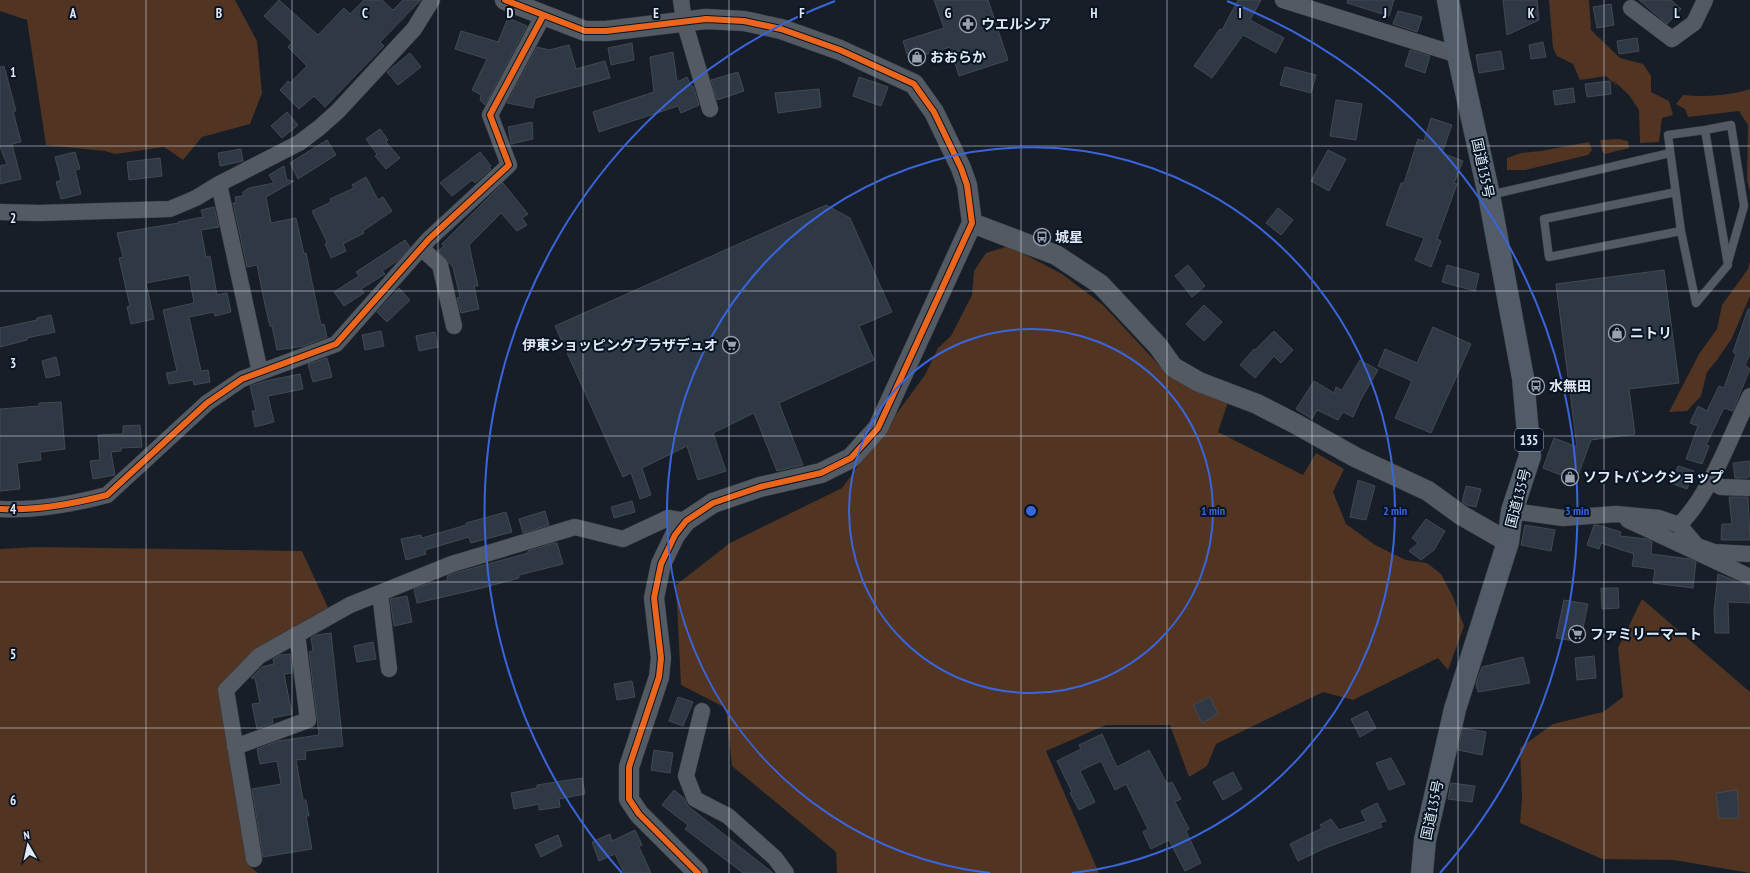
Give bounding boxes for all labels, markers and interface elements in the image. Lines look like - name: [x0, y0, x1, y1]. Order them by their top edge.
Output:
- text: A: [69, 5, 77, 22]
- text: B: [216, 5, 222, 22]
- text: C: [362, 5, 368, 22]
- text: D: [507, 5, 514, 22]
- text: E: [653, 5, 659, 22]
- text: F: [799, 5, 805, 22]
- text: G: [945, 5, 952, 22]
- text: H: [1091, 5, 1098, 22]
- text: I: [1238, 5, 1242, 22]
- text: J: [1382, 5, 1387, 22]
- text: K: [1528, 5, 1535, 22]
- text: L: [1674, 5, 1680, 22]
- pharmacy icon: ウエルシア: [958, 14, 978, 34]
- place label: ウエルシア: [981, 15, 1051, 33]
- shop icon: おおらか: [907, 47, 927, 67]
- place label: おおらか: [930, 48, 986, 66]
- text: 1: [10, 64, 16, 81]
- street label: 国道135号: [1468, 136, 1498, 200]
- text: 2: [10, 210, 16, 227]
- bus stop icon: 城星: [1032, 227, 1052, 247]
- place label: 城星: [1055, 228, 1083, 246]
- shop icon: ニトリ: [1607, 323, 1627, 343]
- place label: ニトリ: [1630, 324, 1672, 342]
- supermarket icon: 伊東ショッピングプラザデュオ: [721, 335, 741, 355]
- place label: 伊東ショッピングプラザデュオ: [522, 336, 718, 354]
- text: 3: [10, 355, 16, 372]
- bus stop icon: 水無田: [1526, 376, 1546, 396]
- place label: 水無田: [1549, 377, 1591, 395]
- road number: 135: [1515, 429, 1543, 451]
- street label: 国道135号: [1501, 466, 1535, 530]
- shop icon: ソフトバンクショップ: [1560, 467, 1580, 487]
- place label: ソフトバンクショップ: [1583, 468, 1724, 486]
- text: 4: [10, 501, 17, 518]
- text: 1 min: [1201, 503, 1225, 518]
- text: 2 min: [1383, 503, 1407, 518]
- text: 3 min: [1565, 503, 1589, 518]
- centre of rings: [1024, 504, 1038, 518]
- supermarket icon: ファミリーマート: [1567, 624, 1587, 644]
- place label: ファミリーマート: [1590, 625, 1702, 643]
- text: 5: [10, 646, 16, 663]
- street label: 国道135号: [1417, 778, 1447, 842]
- text: 6: [10, 792, 16, 809]
- north arrow: [8, 825, 48, 865]
- text: N: [22, 828, 31, 843]

